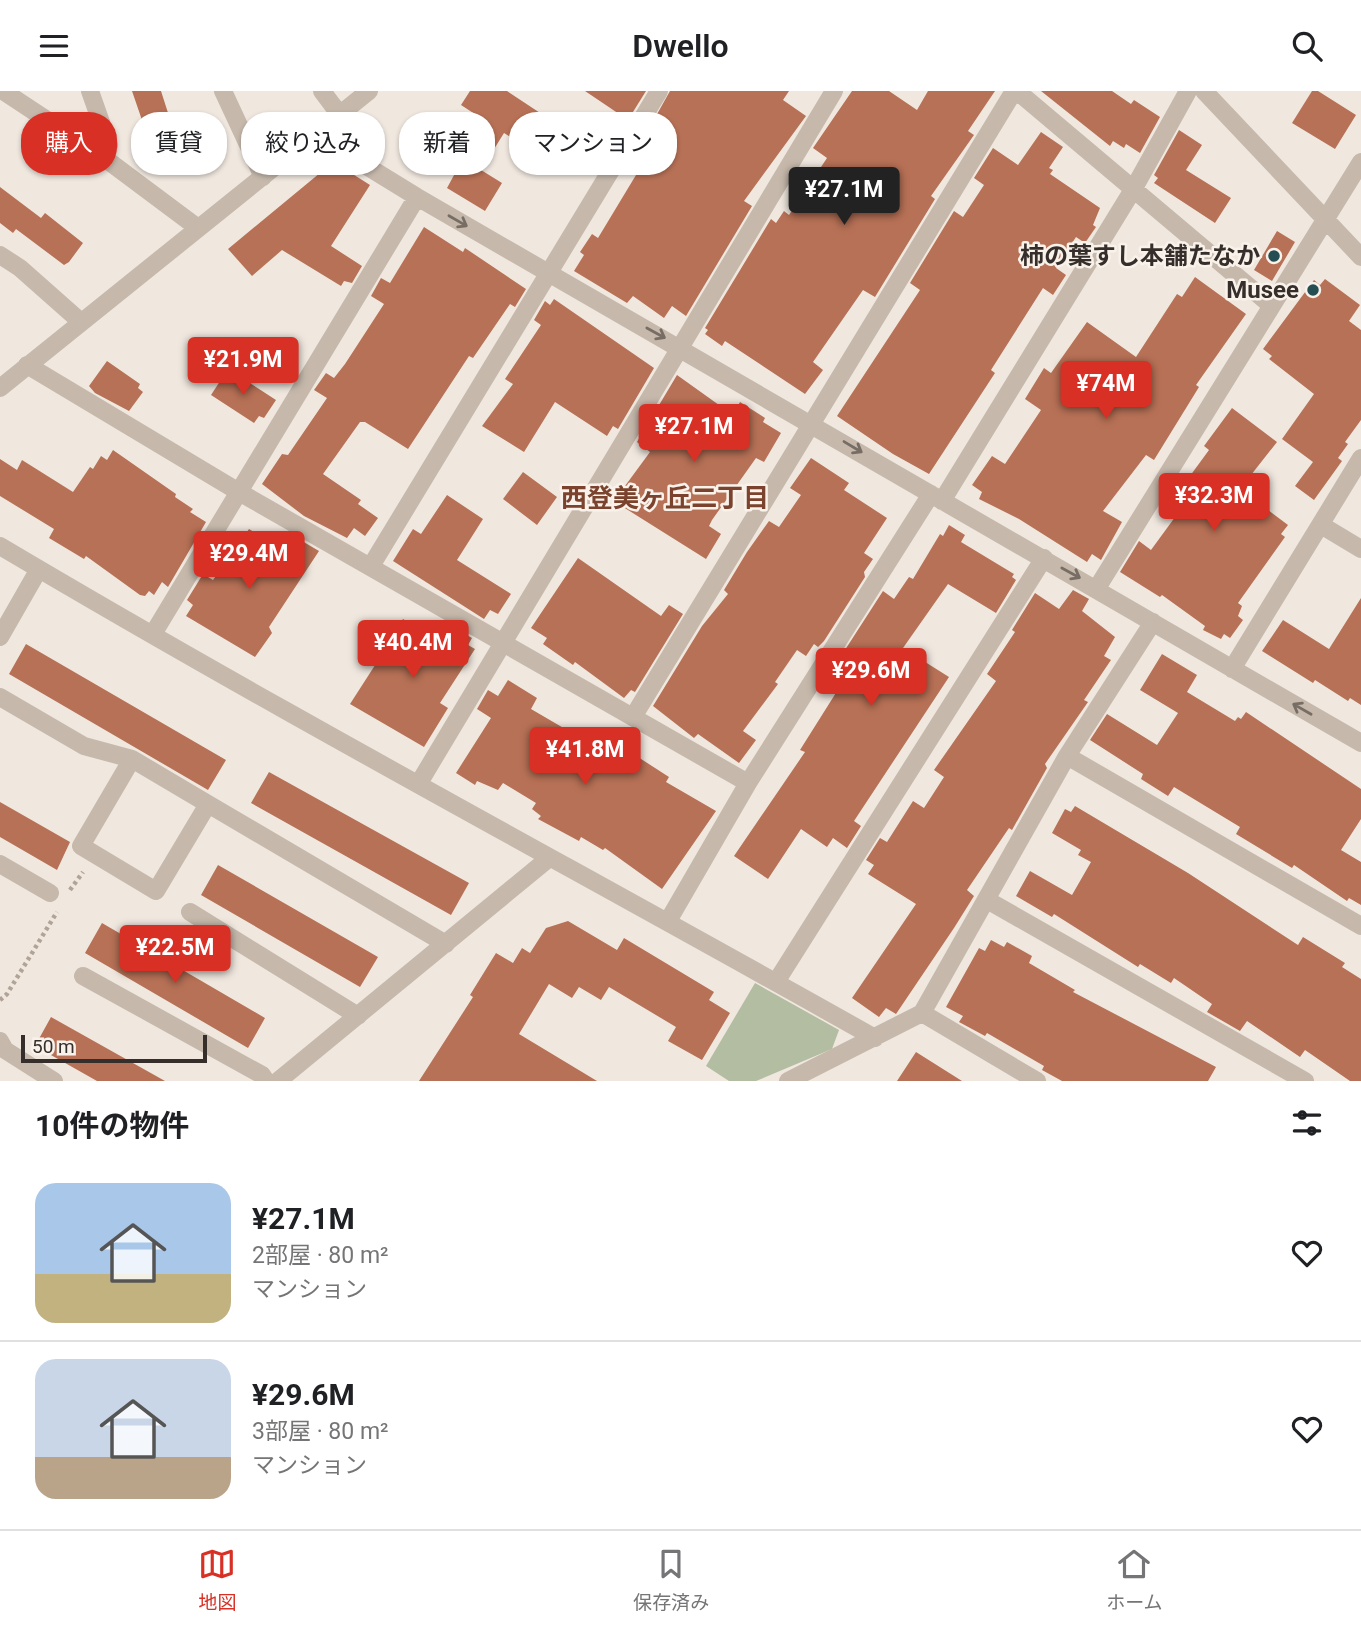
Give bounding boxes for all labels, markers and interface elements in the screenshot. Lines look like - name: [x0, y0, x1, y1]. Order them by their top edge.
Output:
- icon: menu: [35, 27, 73, 65]
- text: Dwello: [632, 27, 729, 65]
- icon: search: [1288, 27, 1326, 65]
- chip: 購入: [21, 112, 117, 175]
- chip: 賃貸: [131, 112, 227, 175]
- chip: 絞り込み: [241, 112, 385, 175]
- chip: 新着: [399, 112, 495, 175]
- chip: マンション: [509, 112, 677, 175]
- pin: ¥27.1M: [787, 167, 901, 227]
- text: ¥27.1M: [805, 176, 883, 203]
- one-way arrow: [448, 214, 468, 228]
- place label: 柿の葉すし本舗たなか: [1020, 242, 1260, 270]
- marker: 柿の葉すし本舗たなか: [1266, 248, 1282, 264]
- place label: Musee: [1226, 276, 1299, 304]
- marker: Musee: [1305, 282, 1321, 298]
- one-way arrow: [645, 327, 666, 340]
- pin: ¥21.9M: [186, 337, 300, 397]
- text: ¥21.9M: [204, 346, 282, 373]
- pin: ¥74M: [1065, 361, 1147, 421]
- text: ¥74M: [1077, 370, 1135, 397]
- pin: ¥27.1M: [637, 405, 751, 464]
- text: ¥27.1M: [655, 413, 733, 440]
- one-way arrow: [842, 441, 862, 455]
- pin: ¥32.3M: [1157, 473, 1271, 533]
- text: ¥32.3M: [1175, 482, 1253, 509]
- district label: 西登美ヶ丘二丁目: [561, 483, 769, 513]
- pin: ¥29.4M: [192, 531, 306, 591]
- text: ¥29.4M: [210, 540, 288, 567]
- one-way arrow: [1060, 567, 1081, 580]
- pin: ¥40.4M: [356, 621, 470, 680]
- text: ¥40.4M: [374, 629, 452, 656]
- pin: ¥29.6M: [814, 649, 928, 708]
- text: ¥29.6M: [832, 657, 910, 684]
- one-way arrow: [1292, 702, 1312, 716]
- pin: ¥41.8M: [528, 727, 642, 787]
- text: ¥41.8M: [546, 736, 624, 763]
- pin: ¥22.5M: [118, 925, 232, 985]
- text: ¥22.5M: [136, 934, 214, 961]
- scale bar: [21, 1032, 206, 1064]
- text: 50 m: [32, 1035, 75, 1058]
- icon: filters: [1288, 1104, 1326, 1142]
- text: 10件の物件: [35, 1108, 189, 1143]
- text: ¥27.1M: [252, 1201, 355, 1236]
- icon: home: [91, 1211, 175, 1295]
- icon: heart: [1288, 1234, 1326, 1272]
- text: 2部屋 · 80 m²: [252, 1242, 389, 1269]
- text: マンション: [252, 1276, 367, 1303]
- text: ¥29.6M: [252, 1377, 355, 1412]
- icon: home: [91, 1387, 175, 1471]
- icon: heart: [1288, 1410, 1326, 1448]
- text: 3部屋 · 80 m²: [252, 1418, 389, 1445]
- text: マンション: [252, 1452, 367, 1479]
- tab: 地図: [198, 1545, 236, 1614]
- tab: 保存済み: [633, 1545, 709, 1614]
- tab: ホーム: [1106, 1545, 1163, 1614]

